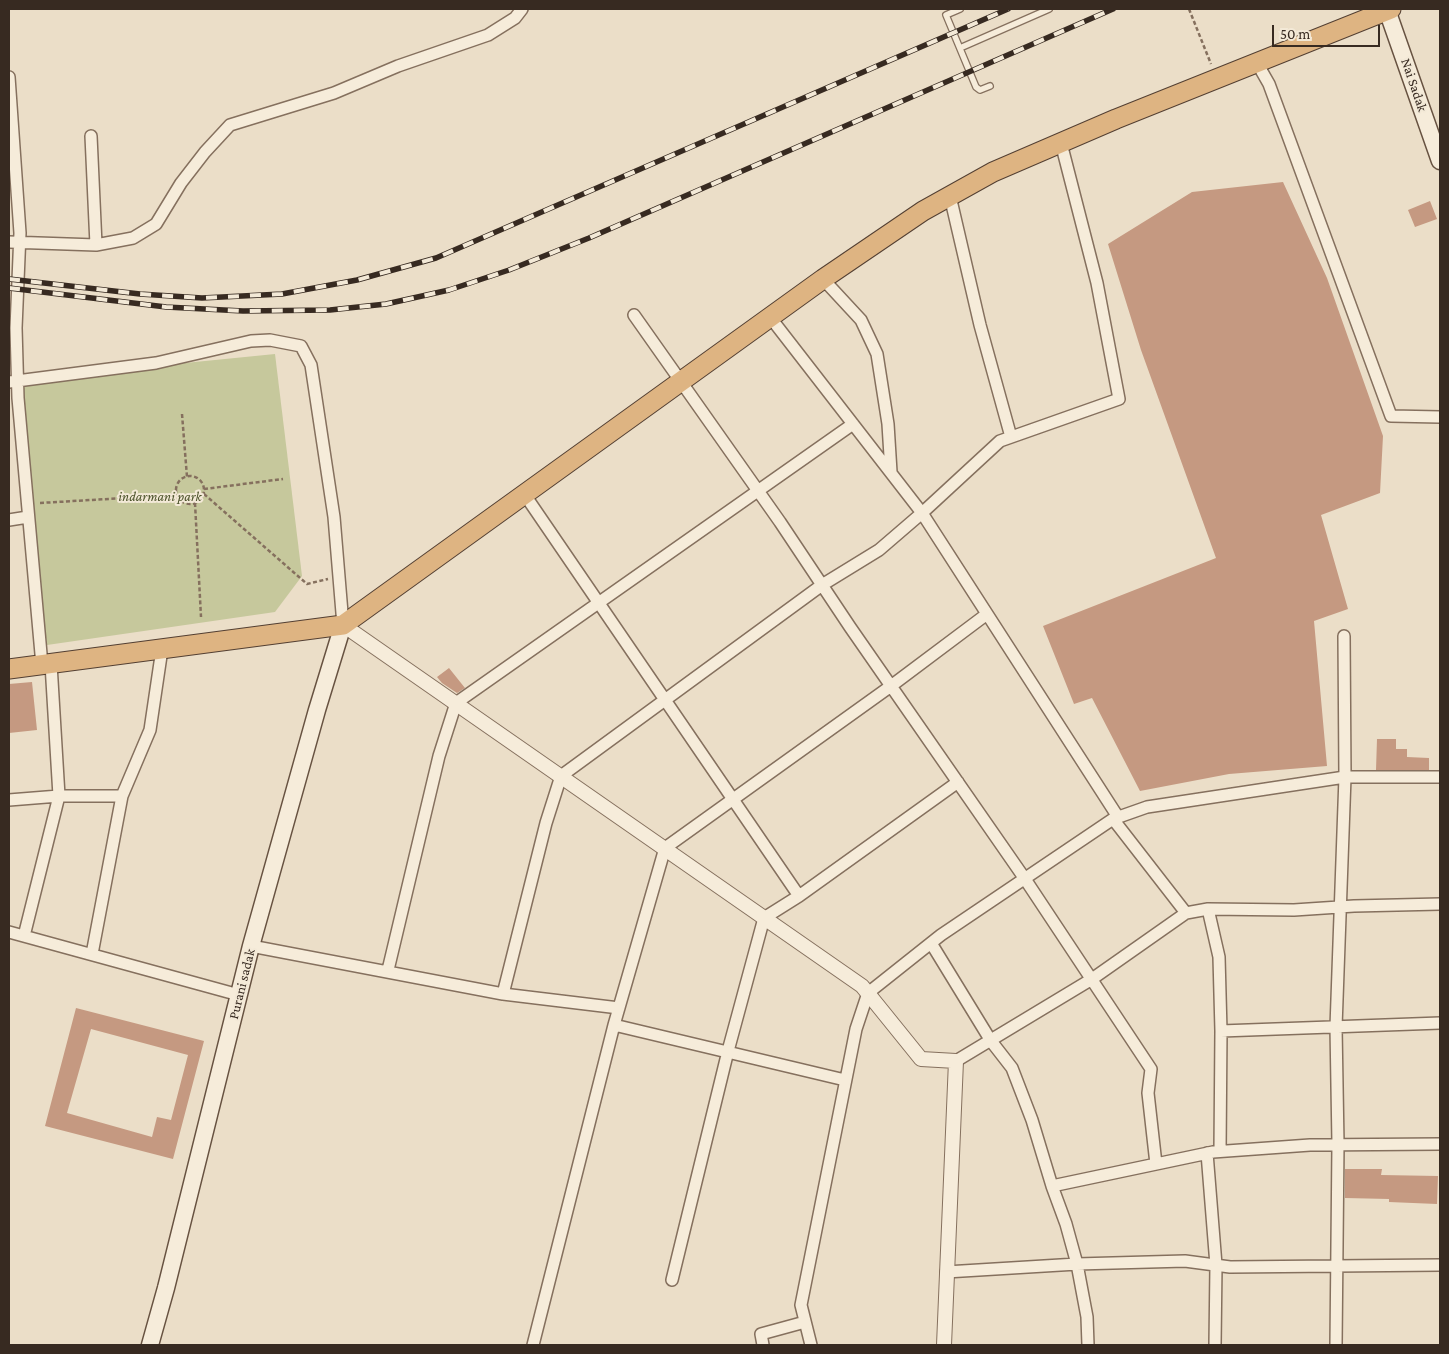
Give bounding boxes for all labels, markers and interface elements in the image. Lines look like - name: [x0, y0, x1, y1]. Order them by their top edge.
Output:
- scale bar: [1274, 15, 1382, 47]
- text: 50 m: [1280, 26, 1310, 42]
- street label: Nai Sadak: [1397, 56, 1431, 114]
- park label: indarmani park: [118, 489, 202, 505]
- street label: Purani sadak: [225, 947, 259, 1021]

